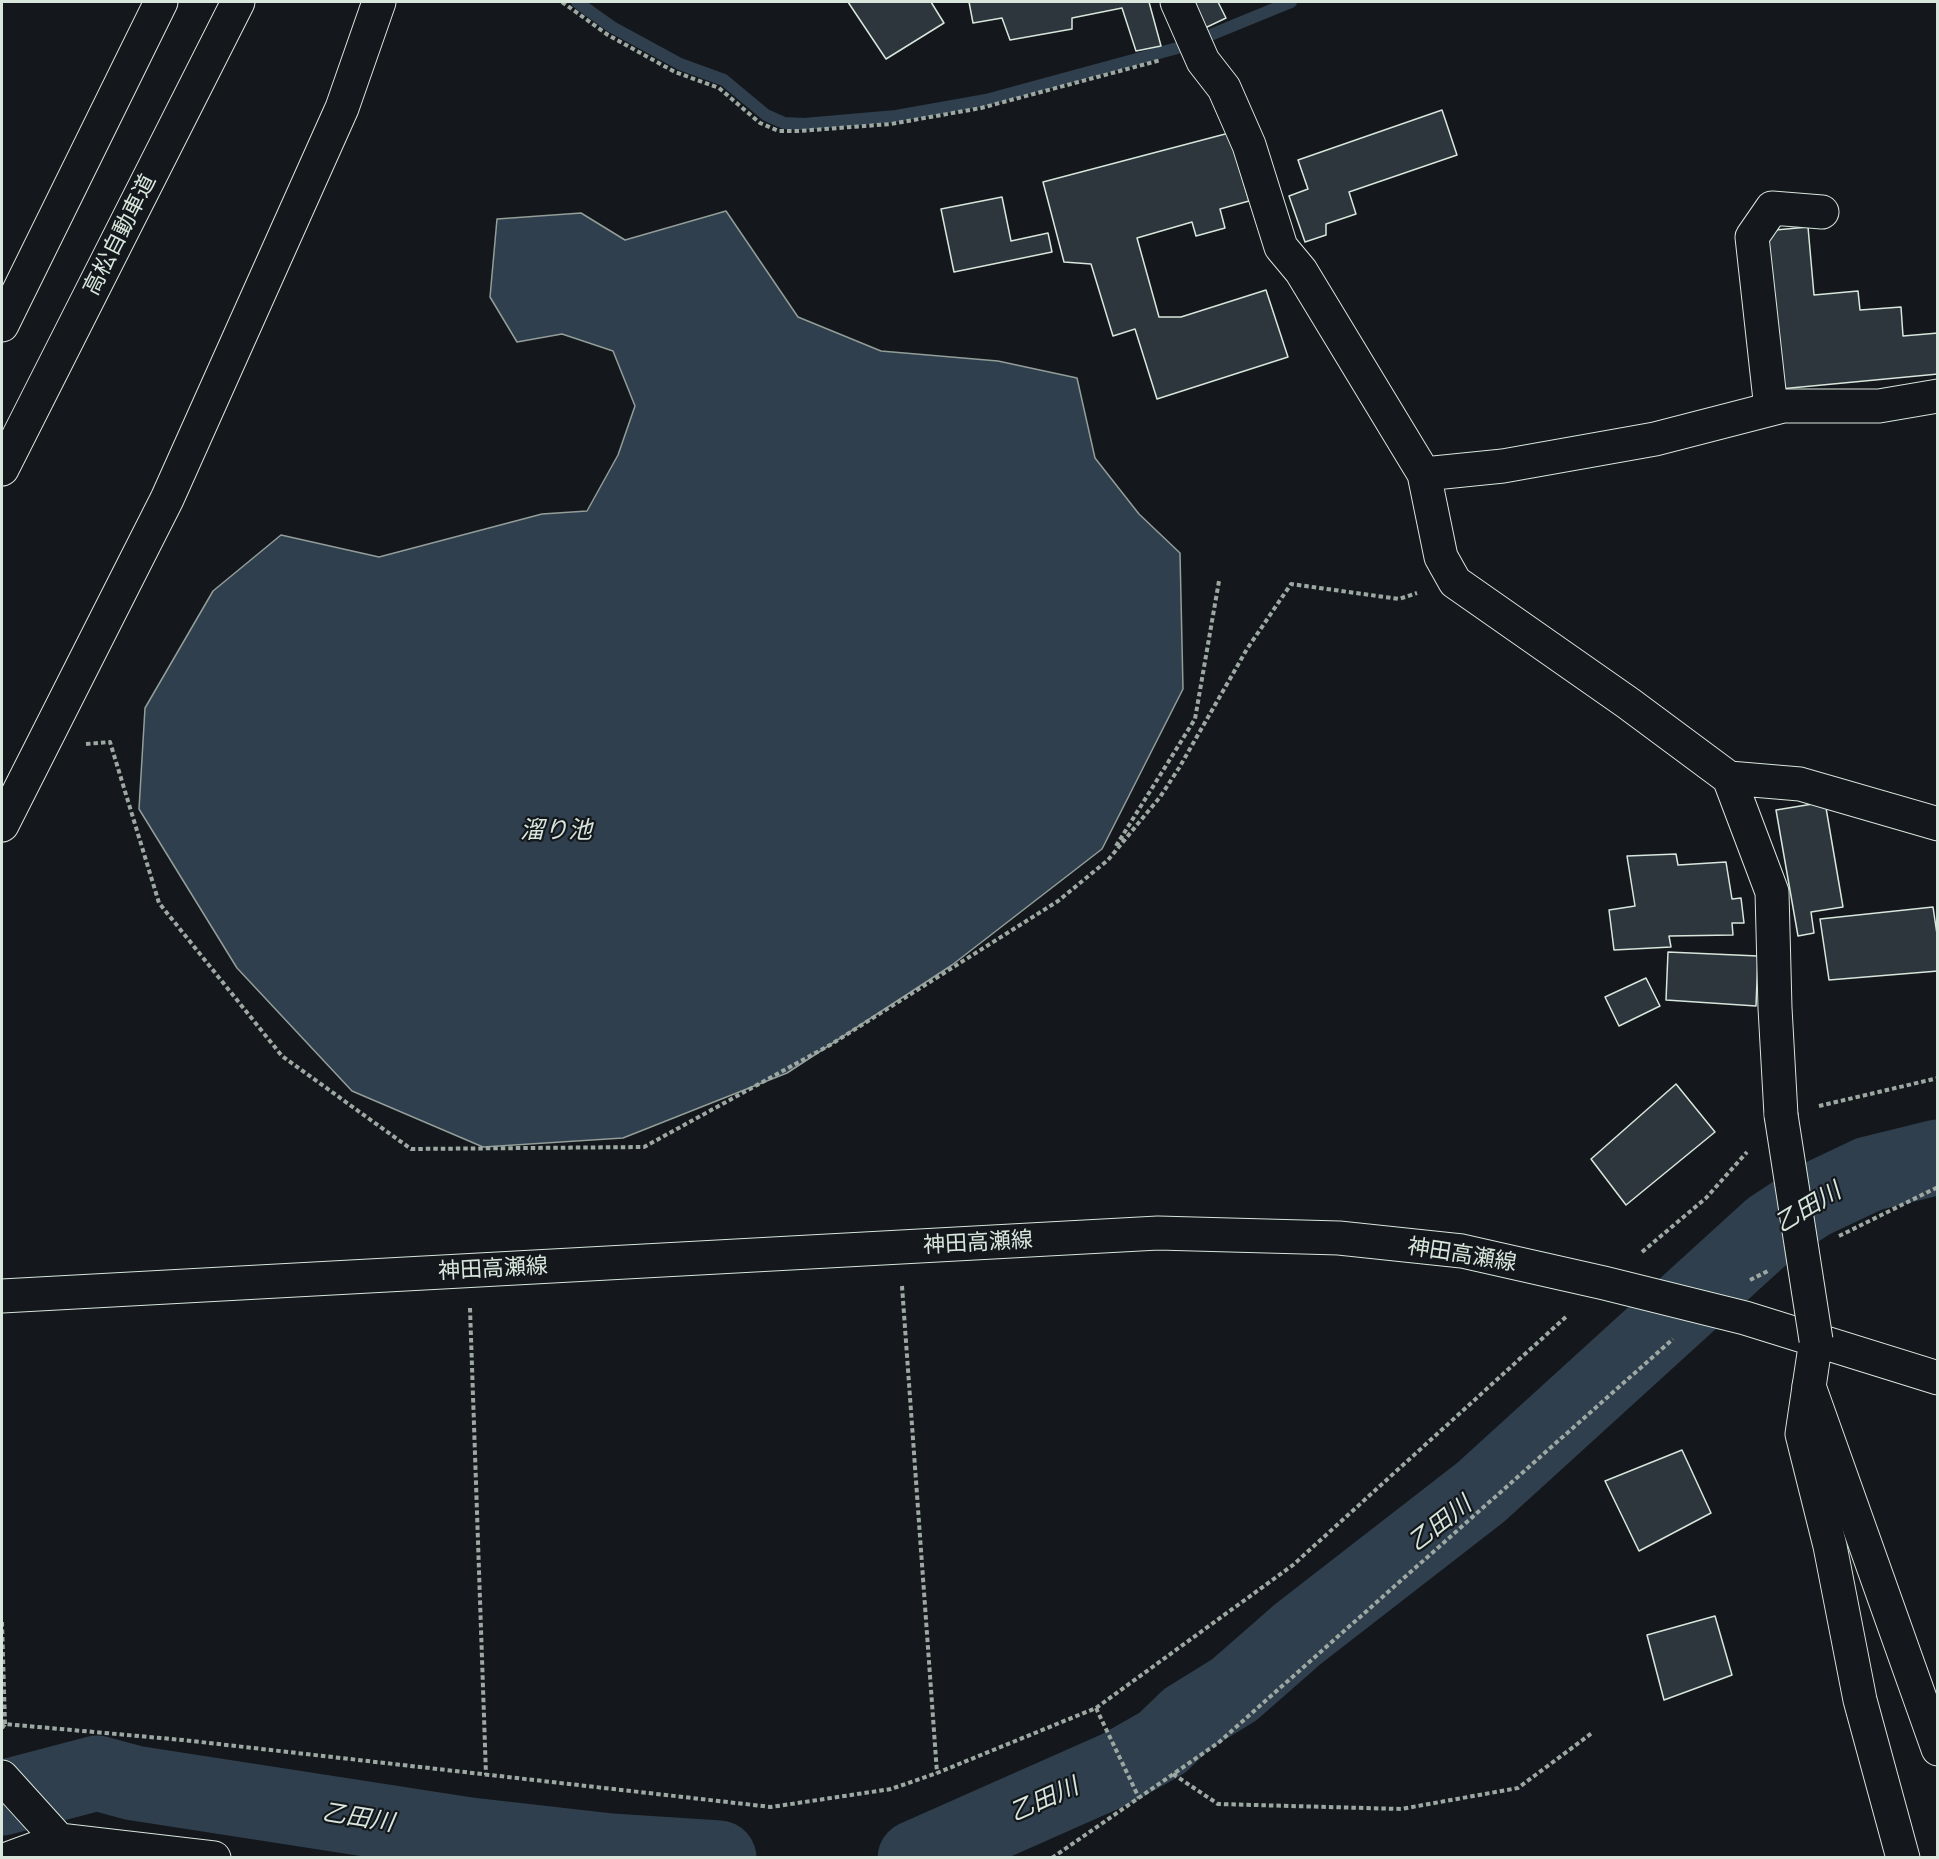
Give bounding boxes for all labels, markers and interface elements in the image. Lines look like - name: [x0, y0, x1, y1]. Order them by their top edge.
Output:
- street label: 高松自動車道: [78, 170, 162, 300]
- water label: 溜り池: [520, 817, 592, 845]
- water label: 乙田川: [1770, 1177, 1846, 1239]
- street label: 神田高瀬線: [922, 1227, 1034, 1259]
- street label: 神田高瀬線: [1406, 1233, 1518, 1277]
- street label: 神田高瀬線: [437, 1253, 549, 1285]
- water label: 乙田川: [1403, 1490, 1477, 1558]
- water label: 乙田川: [1005, 1772, 1083, 1828]
- water label: 乙田川: [320, 1798, 396, 1838]

